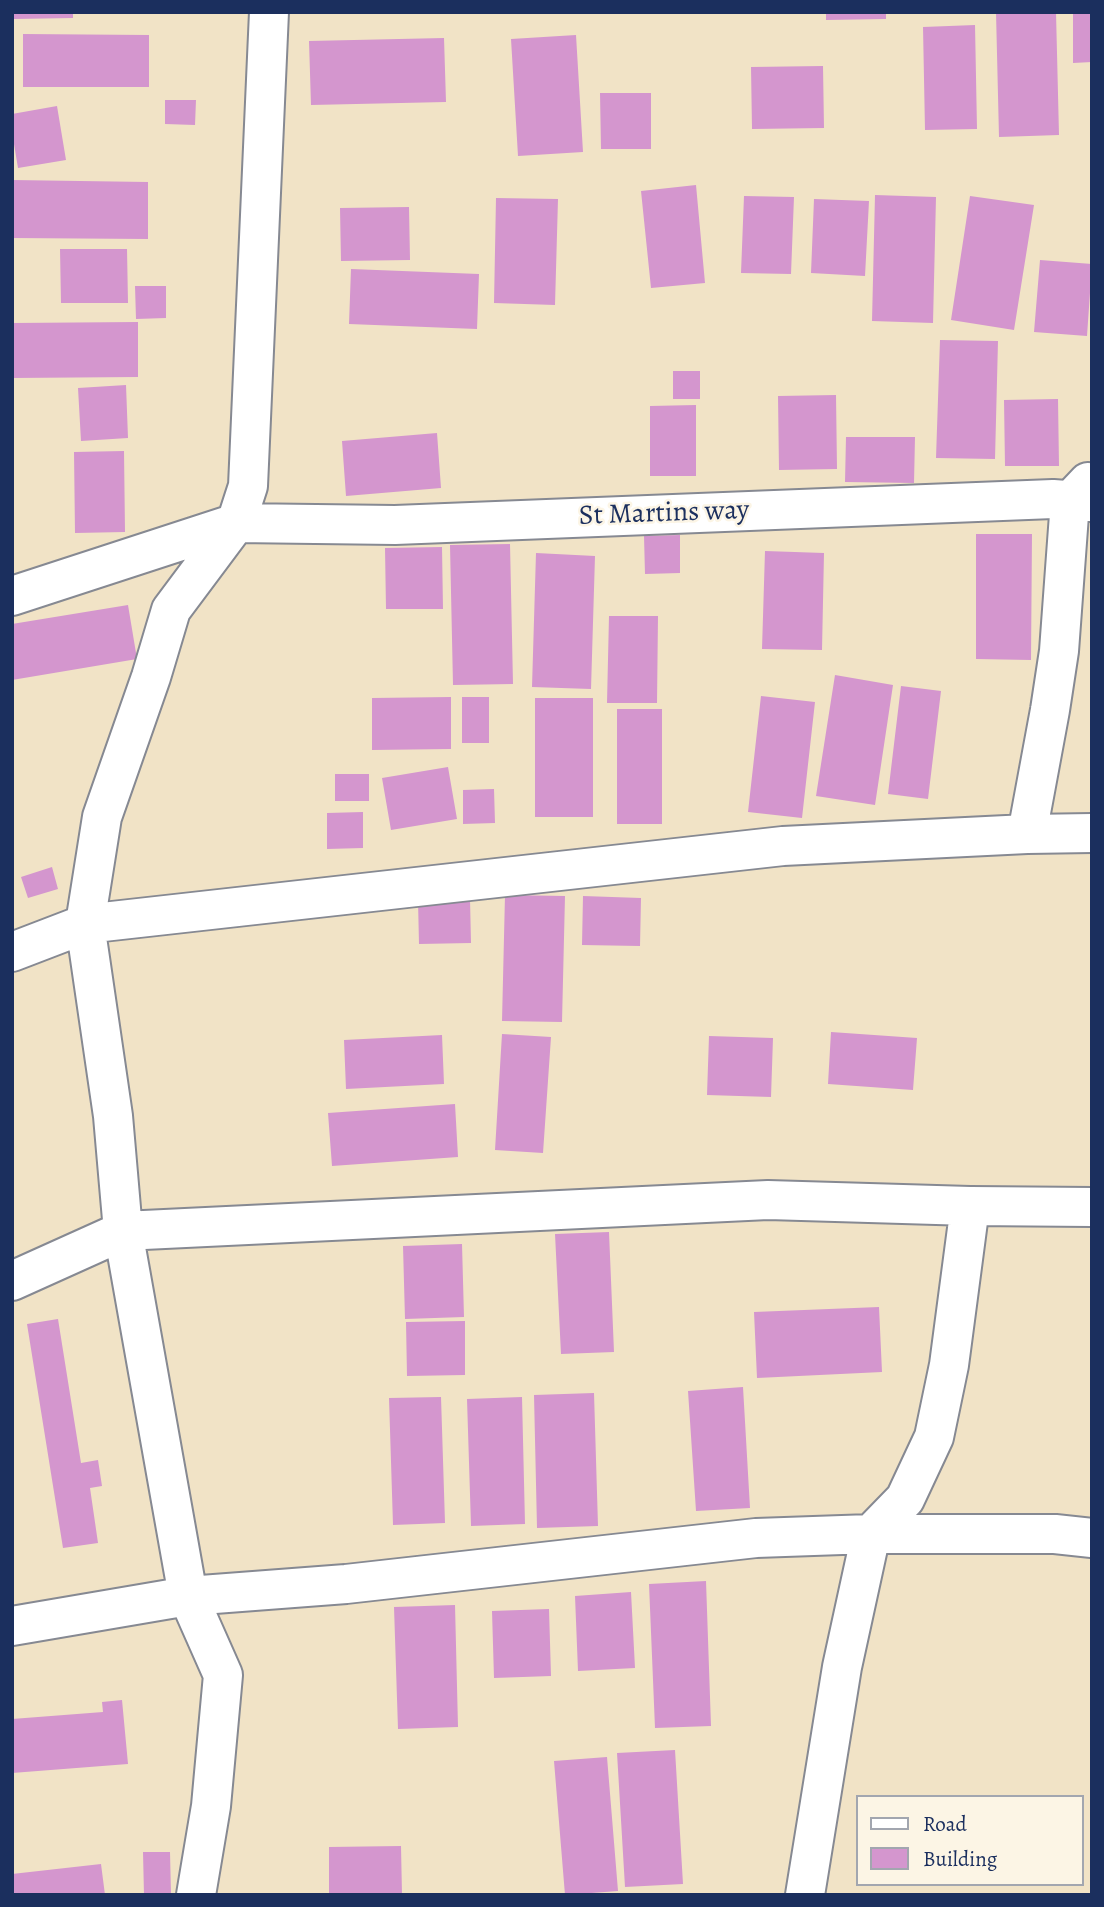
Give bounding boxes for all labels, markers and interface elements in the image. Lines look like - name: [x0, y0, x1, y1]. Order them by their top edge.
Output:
- street label: St Martins way: [578, 494, 750, 534]
- legend: [856, 1795, 1083, 1886]
- text: Road: [923, 1810, 967, 1838]
- text: Building: [923, 1845, 997, 1873]

